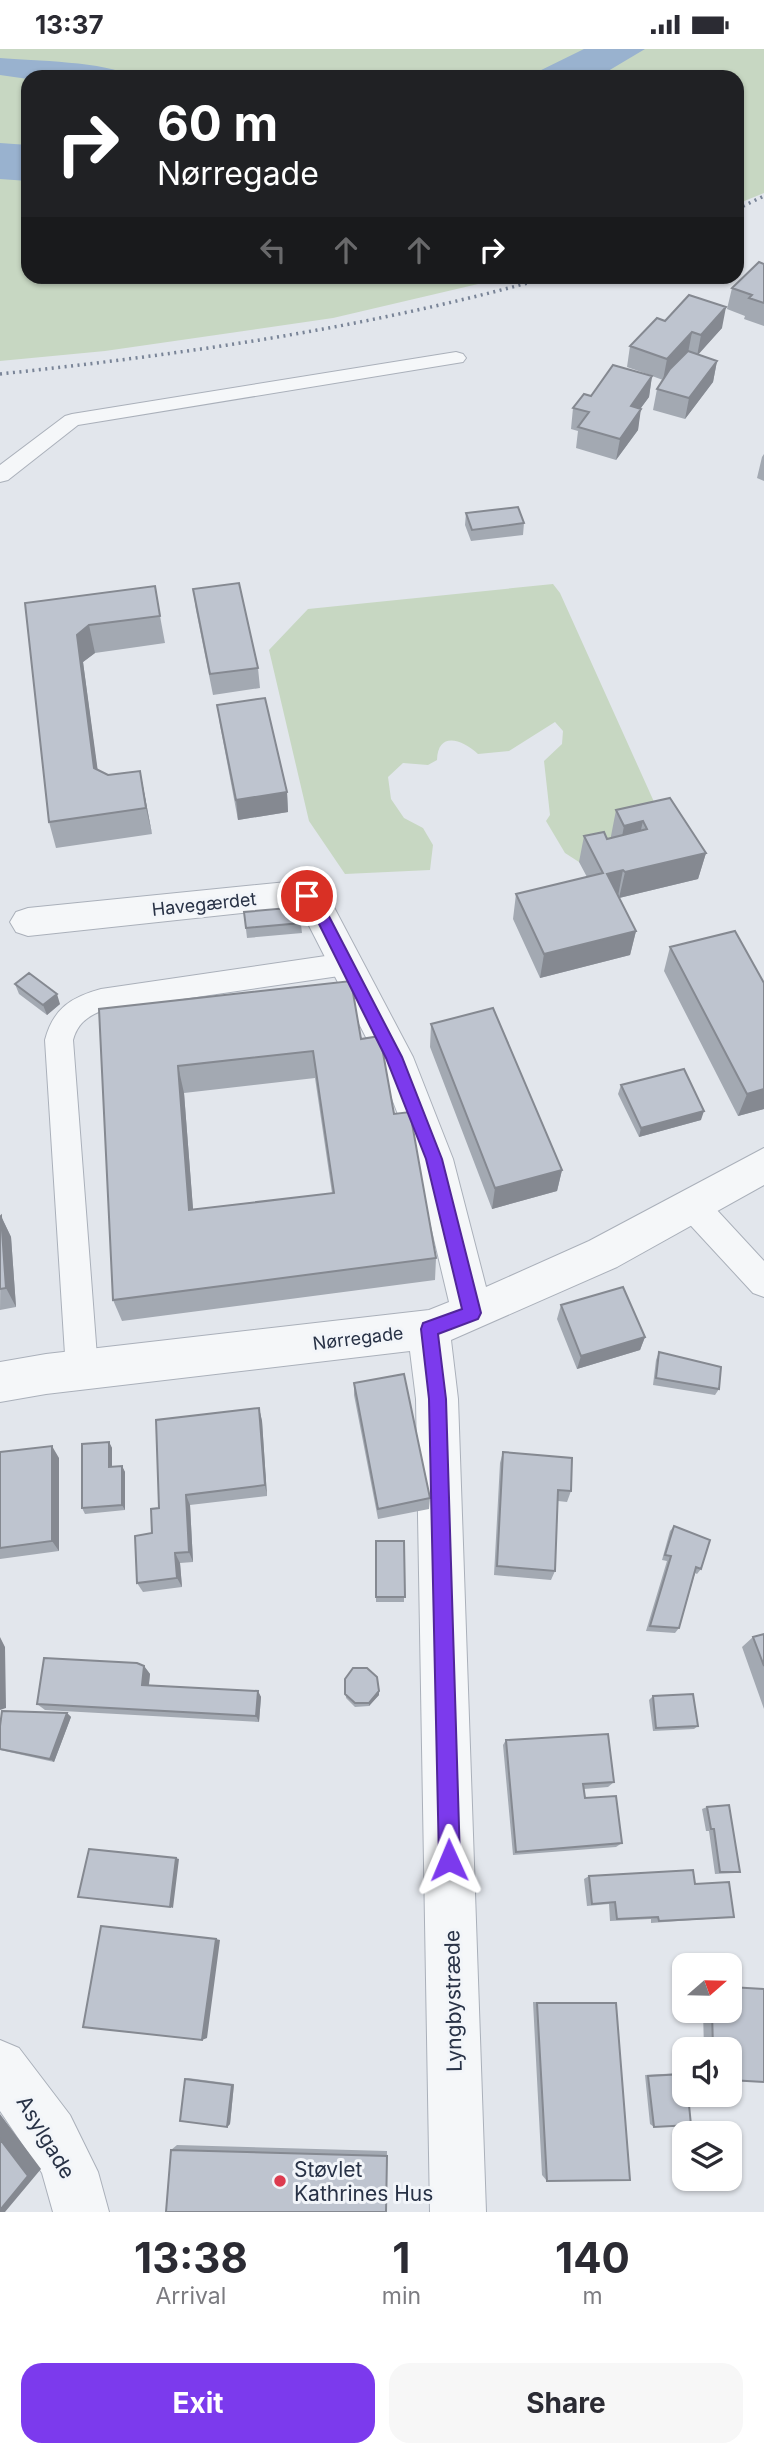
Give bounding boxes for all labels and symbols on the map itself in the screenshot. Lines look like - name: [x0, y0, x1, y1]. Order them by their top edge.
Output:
- pin: [277, 866, 337, 926]
- street label: Havegærdet: [151, 888, 257, 920]
- street label: Nørregade: [312, 1322, 404, 1354]
- position arrow: [412, 1823, 486, 1897]
- street label: Lyngbystræde: [439, 1930, 467, 2072]
- north arrow: [672, 1953, 742, 2023]
- street label: Asylgade: [12, 2091, 80, 2183]
- place label: Støvlet Kathrines Hus: [294, 2157, 433, 2206]
- marker: Støvlet Kathrines Hus: [272, 2173, 288, 2189]

